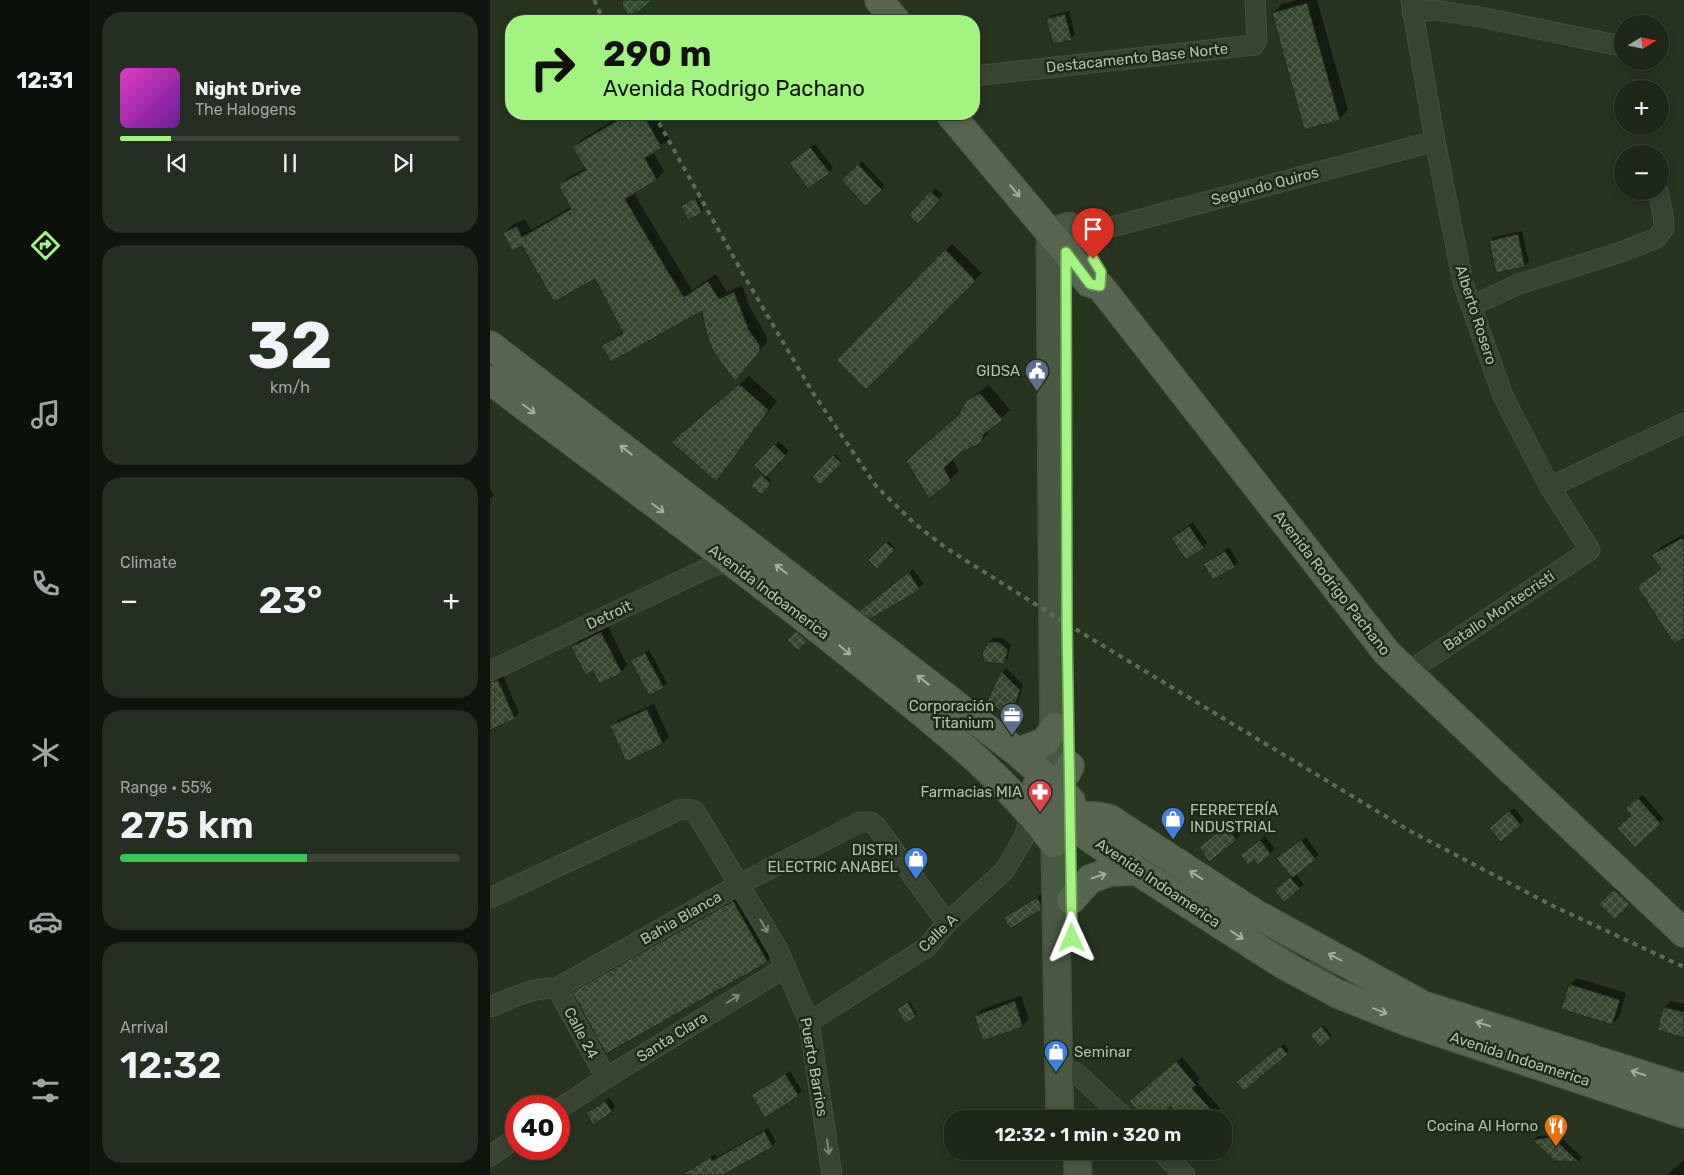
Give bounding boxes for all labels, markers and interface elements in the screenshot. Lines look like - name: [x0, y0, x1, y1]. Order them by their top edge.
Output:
- north arrow: [1614, 15, 1669, 70]
- map controls: [1614, 15, 1669, 200]
- text: 290 m: [603, 33, 712, 75]
- icon: right: [520, 35, 585, 100]
- street label: Destacamento Base Norte: [1045, 39, 1229, 77]
- text: 12:31: [17, 67, 73, 94]
- text: Avenida Rodrigo Pachano: [603, 75, 865, 102]
- text: Night Drive: [195, 77, 301, 100]
- button: +: [1614, 80, 1669, 135]
- text: The Halogens: [195, 100, 296, 119]
- button: −: [1614, 145, 1669, 200]
- icon: previous: [163, 149, 191, 177]
- icon: pause: [276, 149, 304, 177]
- icon: next: [389, 149, 417, 177]
- street label: Segundo Quiros: [1209, 163, 1321, 209]
- one-way arrow: [1010, 185, 1021, 198]
- pin: [1072, 208, 1114, 259]
- icon: arrive: [1079, 215, 1107, 243]
- icon: directions: [28, 228, 63, 263]
- street label: Alberto Rosero: [1451, 263, 1501, 367]
- text: 32: [247, 307, 333, 384]
- public building icon: GIDSA: [1024, 358, 1050, 392]
- place label: GIDSA: [976, 362, 1020, 380]
- text: km/h: [270, 378, 310, 397]
- icon: music: [28, 397, 63, 432]
- one-way arrow: [522, 404, 535, 415]
- one-way arrow: [620, 444, 633, 455]
- one-way arrow: [651, 502, 664, 513]
- street label: Avenida Rodrigo Pachano: [1270, 507, 1394, 659]
- street label: Avenida Indoamerica: [705, 541, 833, 643]
- text: Climate: [120, 553, 177, 572]
- one-way arrow: [775, 564, 788, 575]
- icon: phone: [28, 566, 63, 601]
- street label: Batallo Montecristi: [1440, 567, 1558, 655]
- text: 23°: [258, 577, 322, 623]
- text: −: [120, 584, 138, 617]
- text: +: [443, 584, 460, 617]
- street label: Detroit: [583, 597, 635, 633]
- one-way arrow: [838, 644, 851, 655]
- one-way arrow: [917, 674, 930, 685]
- place label: Corporación Titanium: [909, 697, 994, 732]
- office icon: Corporación Titanium: [999, 702, 1025, 736]
- icon: climate: [28, 735, 63, 770]
- text: Range · 55%: [120, 778, 212, 797]
- pharmacy icon: Farmacias MIA: [1027, 779, 1053, 813]
- place label: Farmacias MIA: [921, 783, 1022, 801]
- place label: FERRETERÍA INDUSTRIAL: [1190, 801, 1278, 836]
- text: 275 km: [120, 802, 254, 848]
- shop icon: FERRETERÍA INDUSTRIAL: [1160, 806, 1186, 840]
- street label: Avenida Indoamerica: [1092, 835, 1224, 931]
- place label: DISTRI ELECTRIC ANABEL: [768, 841, 899, 876]
- shop icon: DISTRI ELECTRIC ANABEL: [903, 846, 929, 880]
- one-way arrow: [1091, 870, 1107, 880]
- one-way arrow: [1189, 870, 1203, 880]
- street label: Bahia Blanca: [637, 888, 725, 948]
- icon: car: [28, 904, 63, 939]
- street label: Calle A: [915, 910, 961, 956]
- position arrow: [1045, 911, 1097, 963]
- one-way arrow: [760, 919, 770, 933]
- one-way arrow: [1229, 930, 1243, 940]
- one-way arrow: [1329, 952, 1343, 962]
- one-way arrow: [726, 994, 740, 1005]
- street label: Calle 24: [560, 1004, 602, 1062]
- one-way arrow: [1372, 1007, 1387, 1016]
- street label: Santa Clara: [633, 1008, 711, 1066]
- street label: Puerto Barrios: [796, 1016, 832, 1118]
- text: Arrival: [120, 1018, 168, 1037]
- one-way arrow: [1475, 1019, 1491, 1028]
- street label: Avenida Indoamerica: [1448, 1028, 1592, 1090]
- shop icon: Seminar: [1043, 1039, 1069, 1073]
- text: 12:32: [120, 1042, 222, 1088]
- place label: Seminar: [1074, 1043, 1132, 1061]
- one-way arrow: [1630, 1068, 1646, 1078]
- icon: filters: [28, 1073, 63, 1108]
- speed limit sign: 40: [505, 1095, 570, 1160]
- restaurant icon: Cocina Al Horno: [1543, 1113, 1569, 1147]
- place label: Cocina Al Horno: [1427, 1117, 1538, 1135]
- text: 12:32 · 1 min · 320 m: [995, 1123, 1181, 1146]
- one-way arrow: [823, 1139, 833, 1155]

